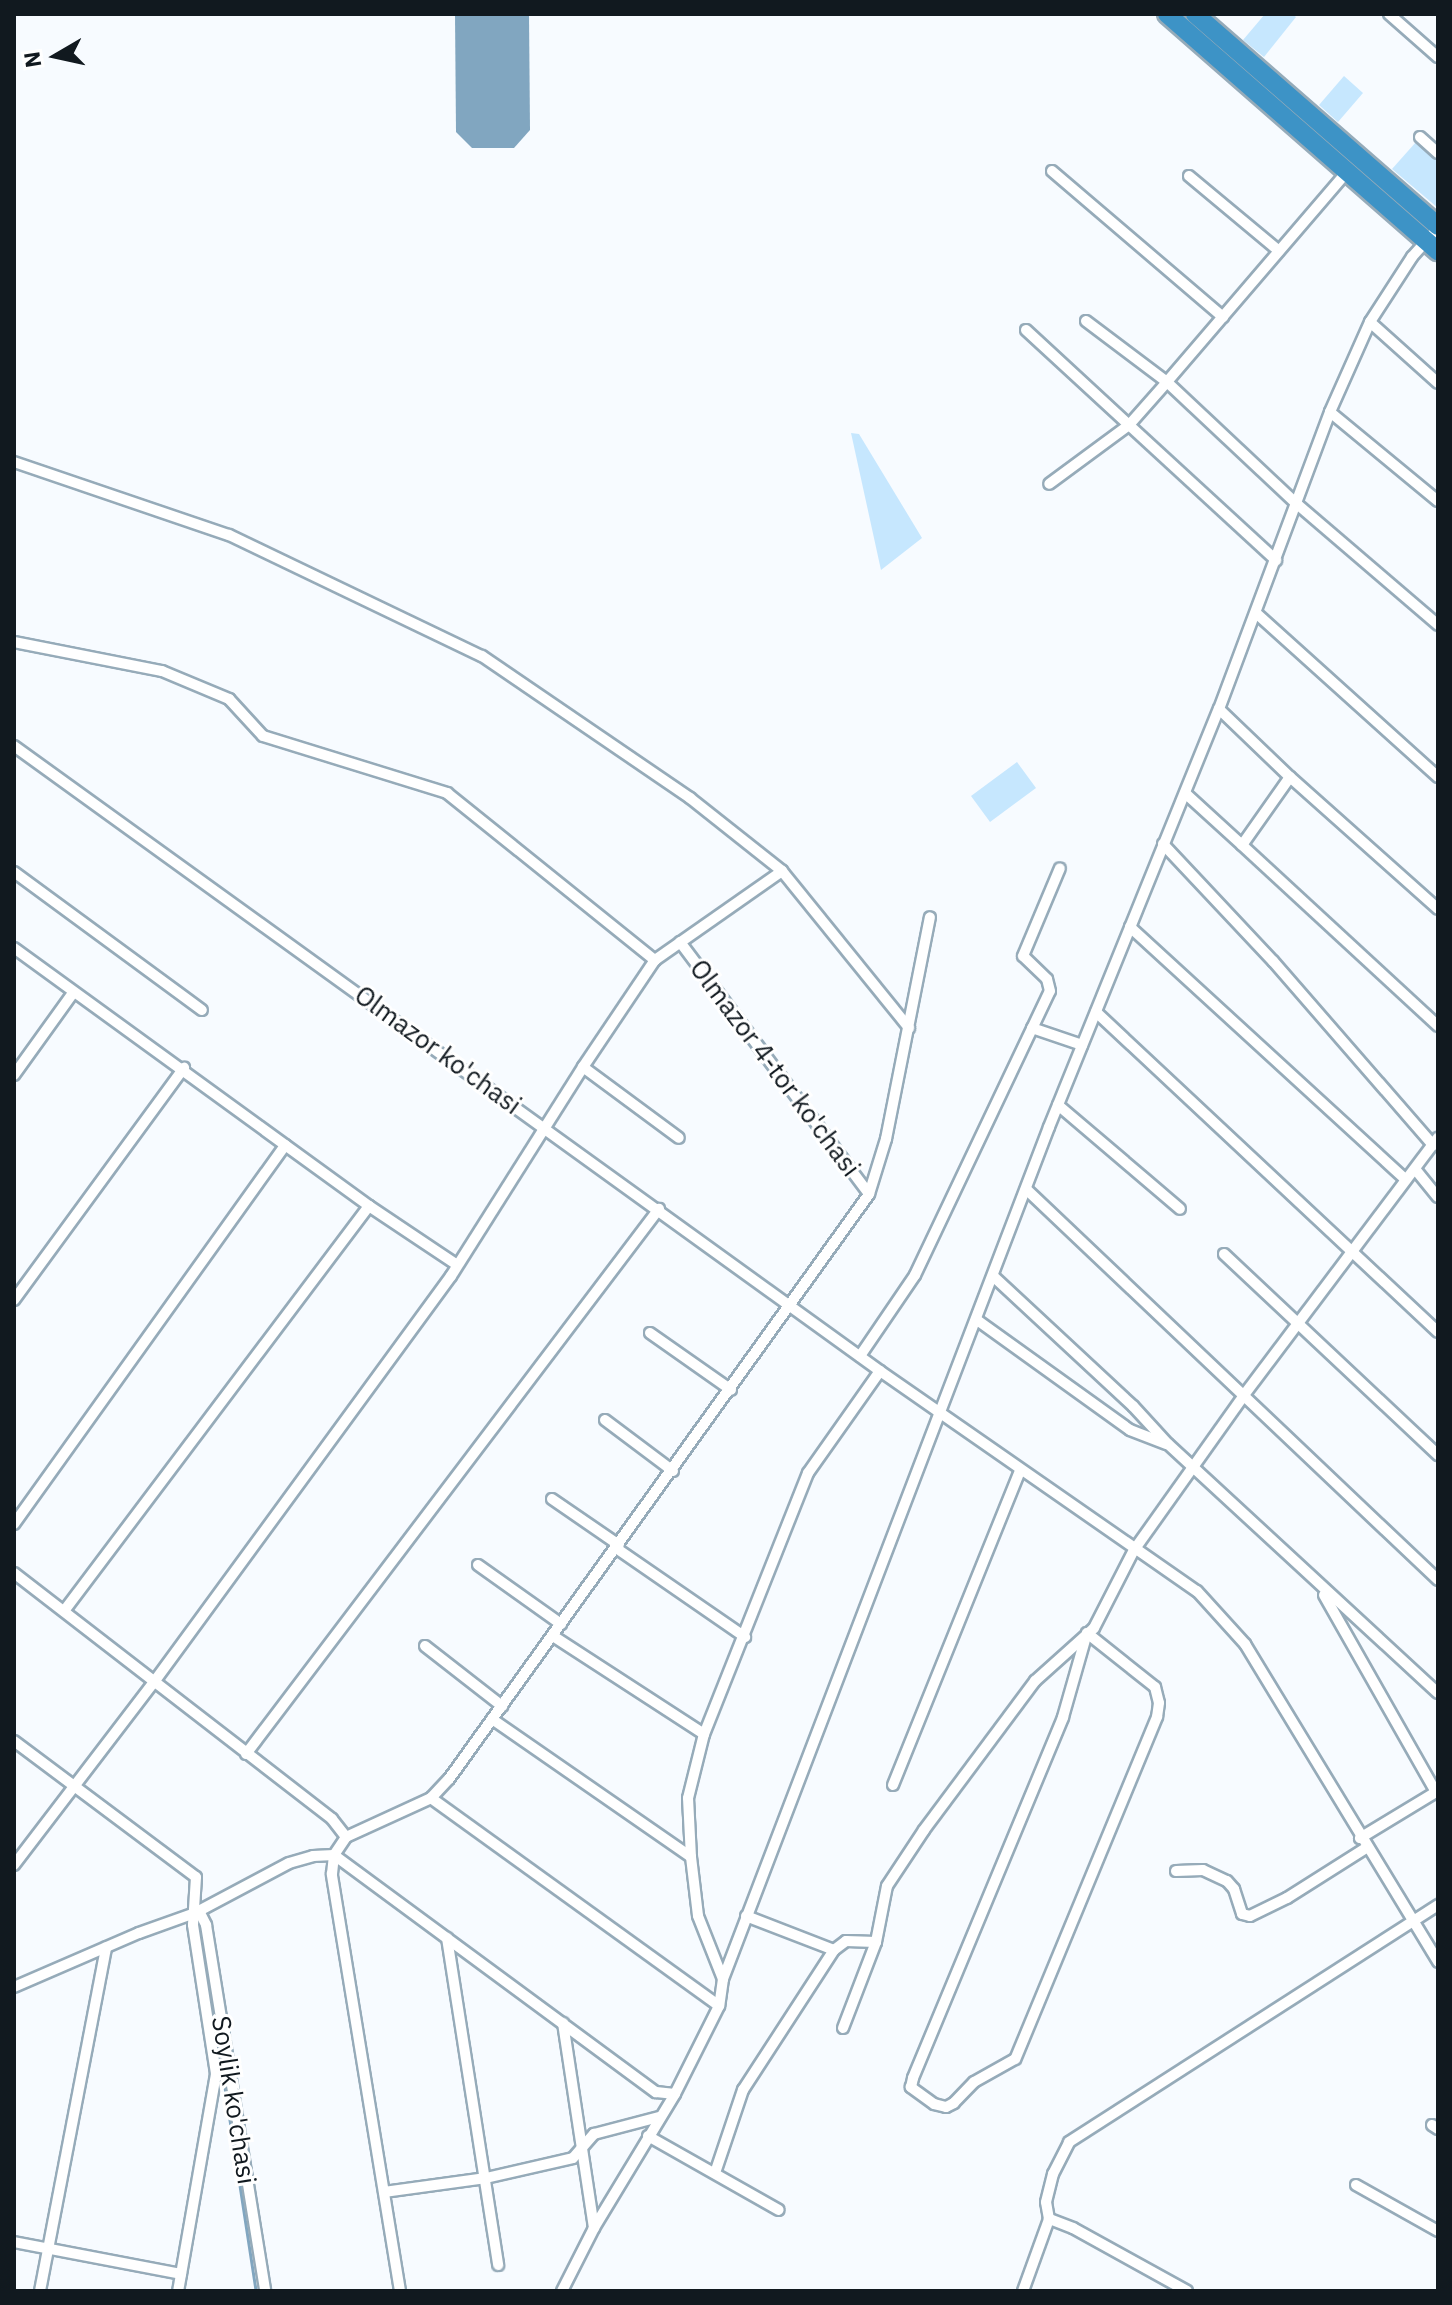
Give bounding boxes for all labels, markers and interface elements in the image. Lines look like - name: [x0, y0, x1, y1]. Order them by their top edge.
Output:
- north arrow: [16, 16, 96, 96]
- text: N: [16, 50, 47, 70]
- street label: Olmazor 4-tor ko'chasi: [683, 953, 867, 1183]
- street label: Olmazor ko'chasi: [349, 979, 527, 1121]
- street label: Soylik ko'chasi: [205, 2014, 263, 2186]

